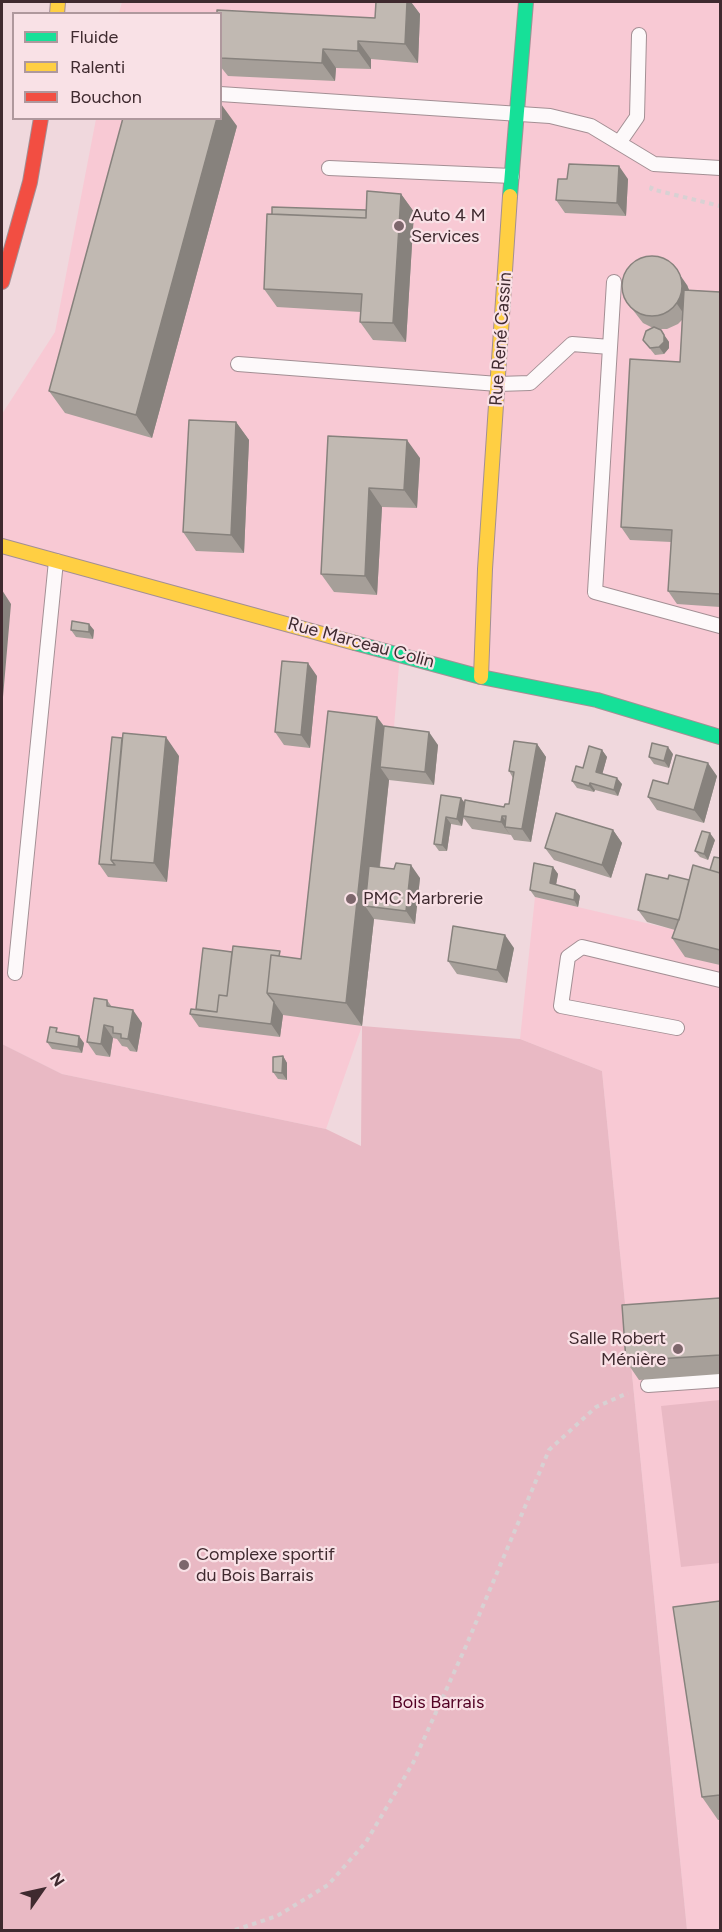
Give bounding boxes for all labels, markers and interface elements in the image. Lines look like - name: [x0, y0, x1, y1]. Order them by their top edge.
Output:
- legend: [12, 12, 222, 120]
- text: Fluide: [70, 26, 118, 48]
- text: Ralenti: [70, 56, 125, 78]
- text: Bouchon: [70, 86, 142, 108]
- place label: Auto 4 M Services: [411, 205, 486, 248]
- marker: Auto 4 M Services: [392, 219, 406, 233]
- street label: Rue René Cassin: [486, 271, 516, 407]
- street label: Rue Marceau Colin: [285, 613, 437, 673]
- place label: PMC Marbrerie: [363, 888, 483, 910]
- marker: PMC Marbrerie: [344, 892, 358, 906]
- place label: Salle Robert Ménière: [569, 1328, 666, 1370]
- marker: Salle Robert Ménière: [671, 1342, 685, 1356]
- place label: Complexe sportif du Bois Barrais: [196, 1544, 335, 1586]
- marker: Complexe sportif du Bois Barrais: [177, 1558, 191, 1572]
- park label: Bois Barrais: [392, 1692, 484, 1714]
- north arrow: [12, 1860, 72, 1920]
- text: N: [46, 1869, 69, 1890]

